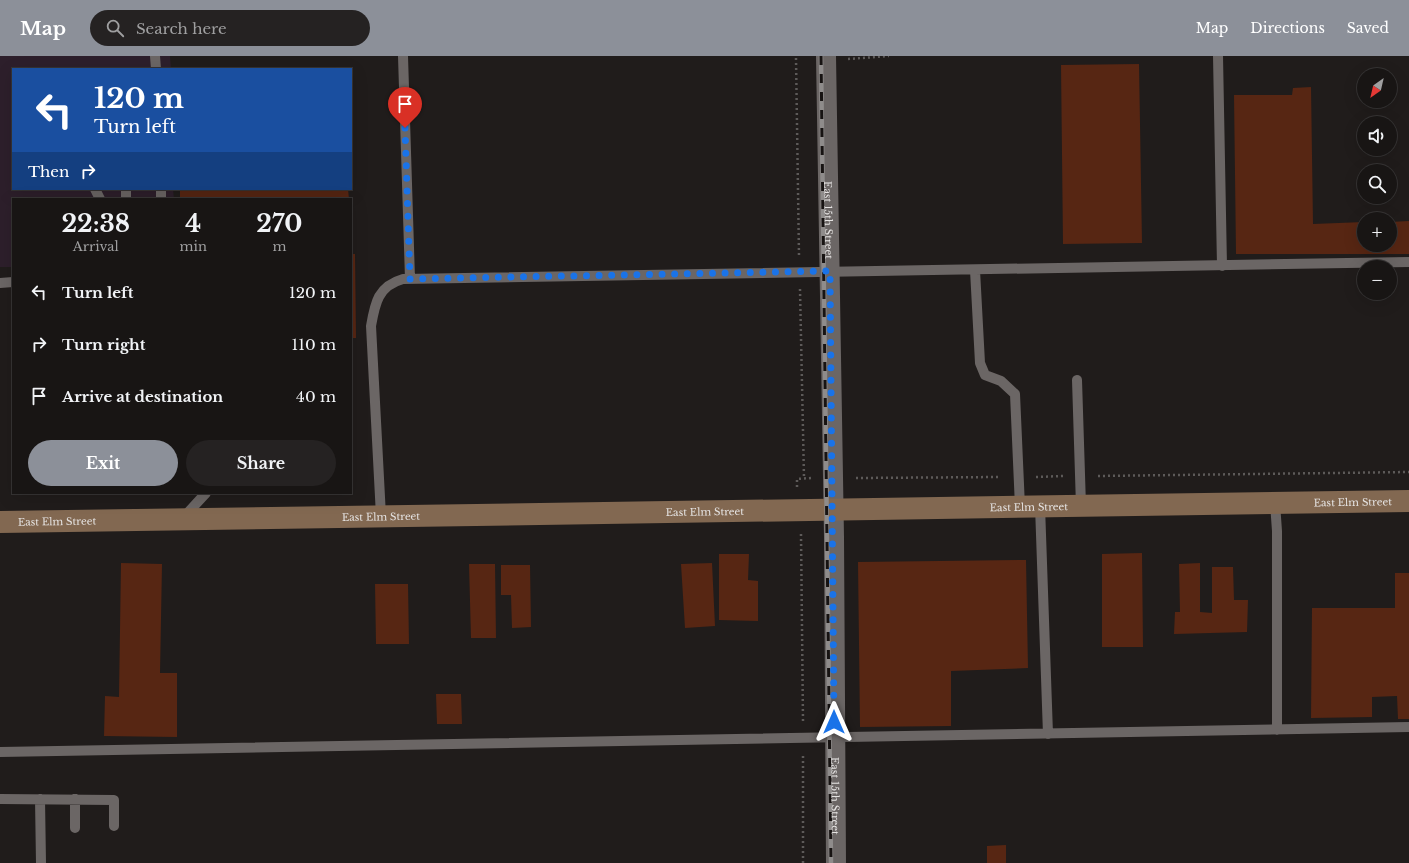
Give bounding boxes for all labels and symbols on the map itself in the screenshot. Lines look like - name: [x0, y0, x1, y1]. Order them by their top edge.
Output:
- north arrow: [1357, 68, 1397, 108]
- pin: [388, 87, 422, 128]
- street label: East 15th Street: [821, 181, 835, 259]
- street label: East Elm Street: [1314, 495, 1392, 509]
- street label: East Elm Street: [990, 500, 1068, 514]
- street label: East Elm Street: [666, 505, 744, 519]
- street label: East Elm Street: [342, 510, 420, 524]
- street label: East Elm Street: [18, 515, 96, 529]
- position arrow: [813, 701, 855, 743]
- street label: East 15th Street: [828, 757, 842, 835]

